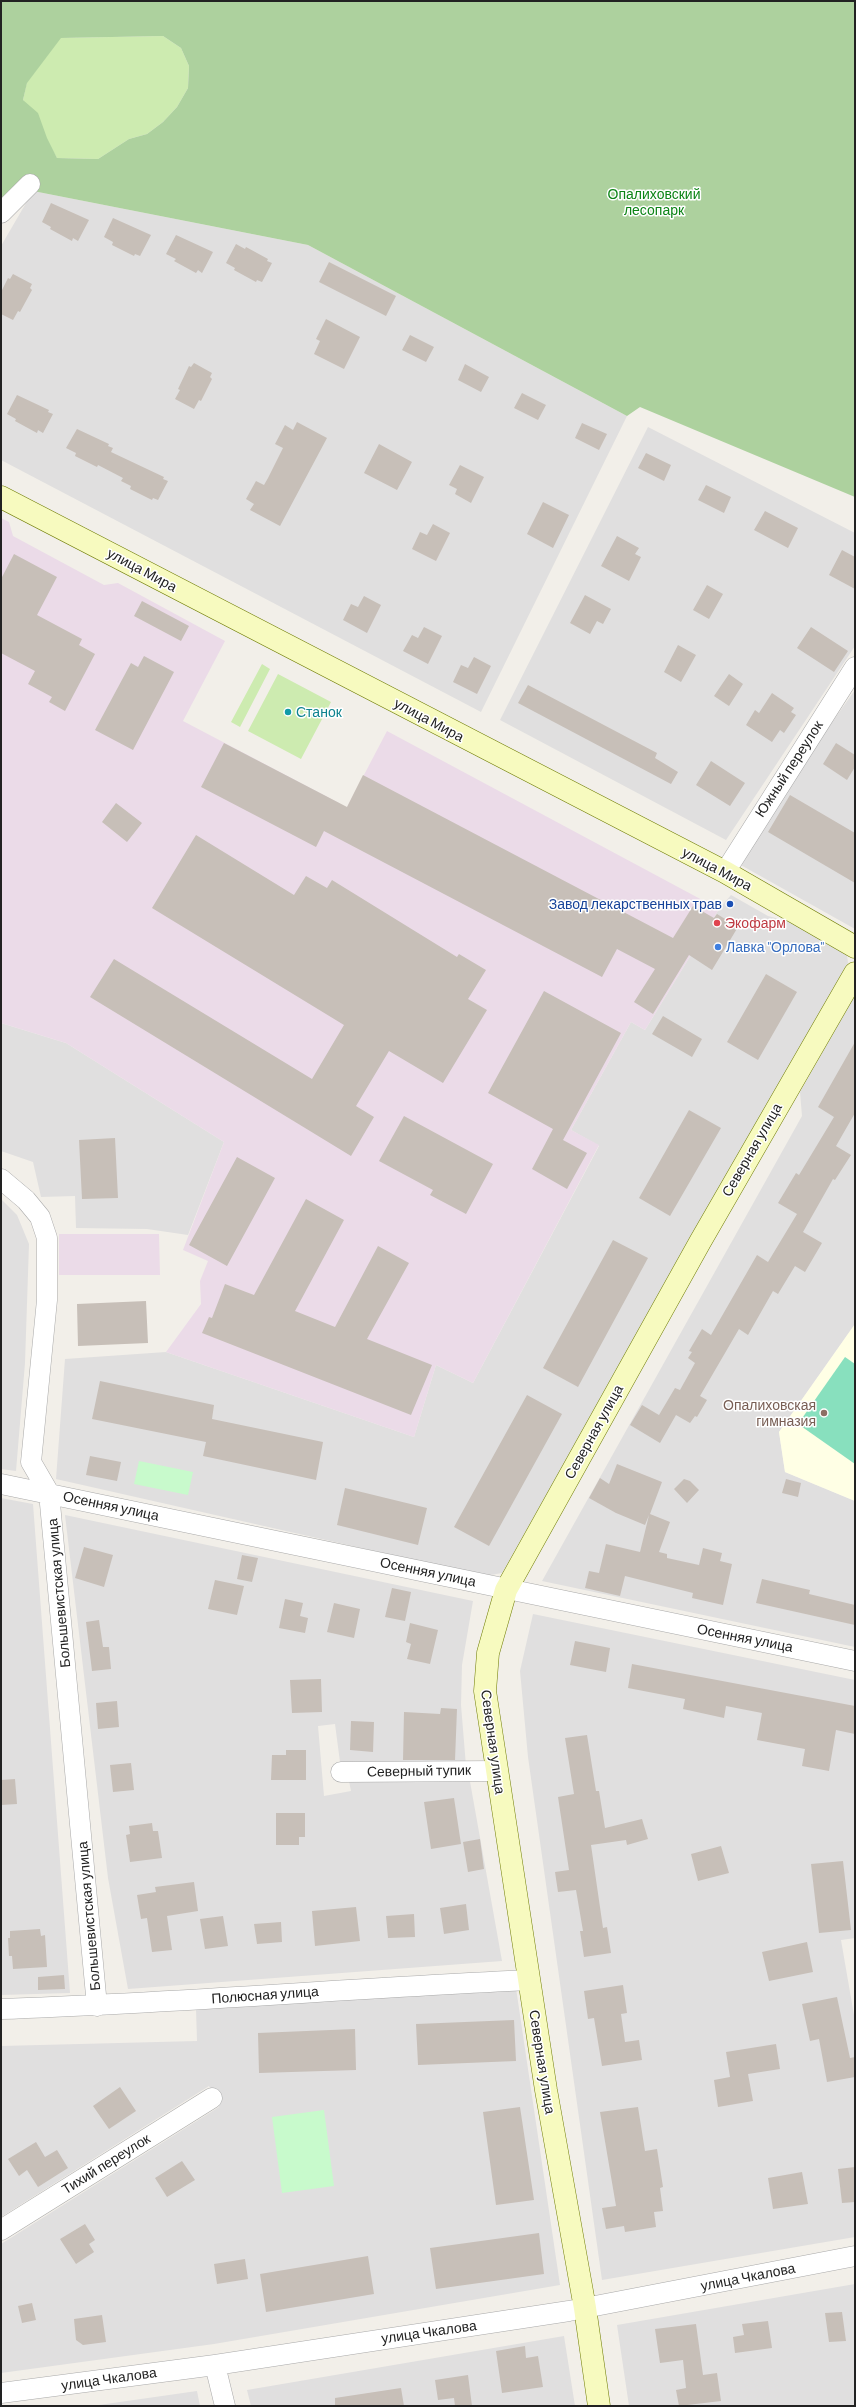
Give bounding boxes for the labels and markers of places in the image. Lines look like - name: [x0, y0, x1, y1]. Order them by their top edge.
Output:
- place label: Станок: [296, 704, 342, 720]
- marker: Станок: [283, 707, 293, 717]
- place label: Завод лекарственных трав: [549, 896, 722, 912]
- marker: Завод лекарственных трав: [725, 899, 735, 909]
- place label: Экофарм: [725, 915, 786, 931]
- marker: Экофарм: [712, 918, 722, 928]
- place label: Лавка "Орлова": [726, 939, 824, 955]
- marker: Лавка "Орлова": [713, 942, 723, 952]
- place label: Опалиховская гимназия: [723, 1397, 816, 1430]
- marker: Опалиховская гимназия: [819, 1408, 829, 1418]

